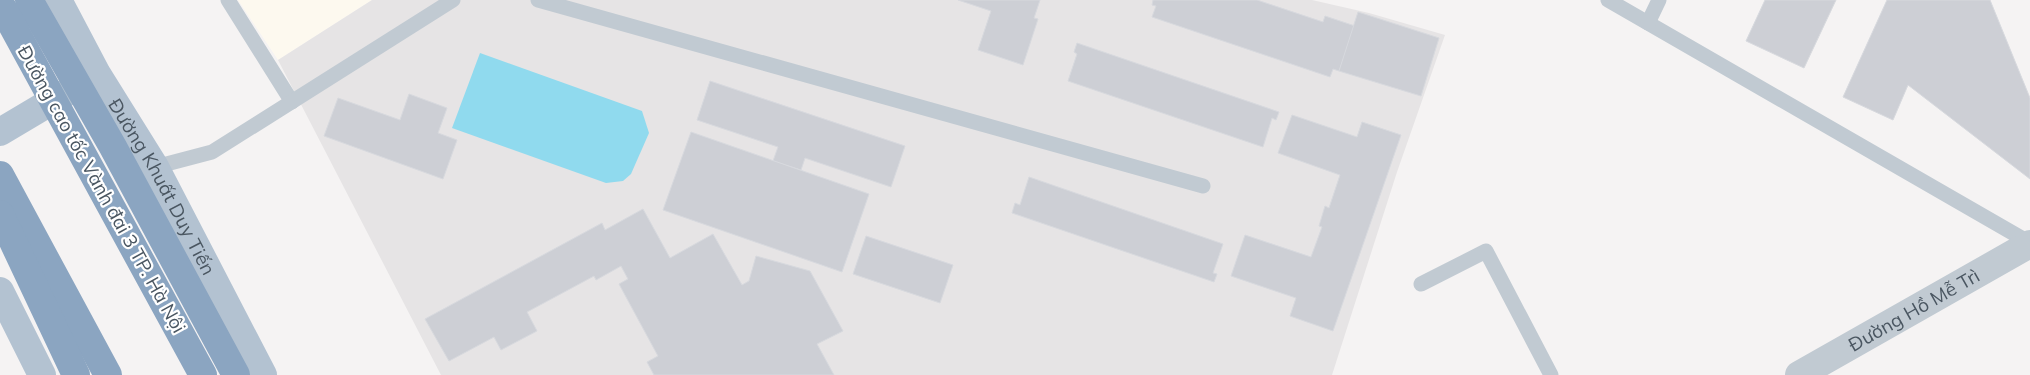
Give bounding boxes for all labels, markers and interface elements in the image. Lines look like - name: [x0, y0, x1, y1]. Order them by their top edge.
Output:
- street label: Đường cao tốc Vành đai 3 TP. Hà Nội: [13, 41, 191, 337]
- street label: Đường Khuất Duy Tiến: [103, 94, 221, 279]
- street label: Đường Hồ Mễ Trì: [1844, 263, 1984, 357]

